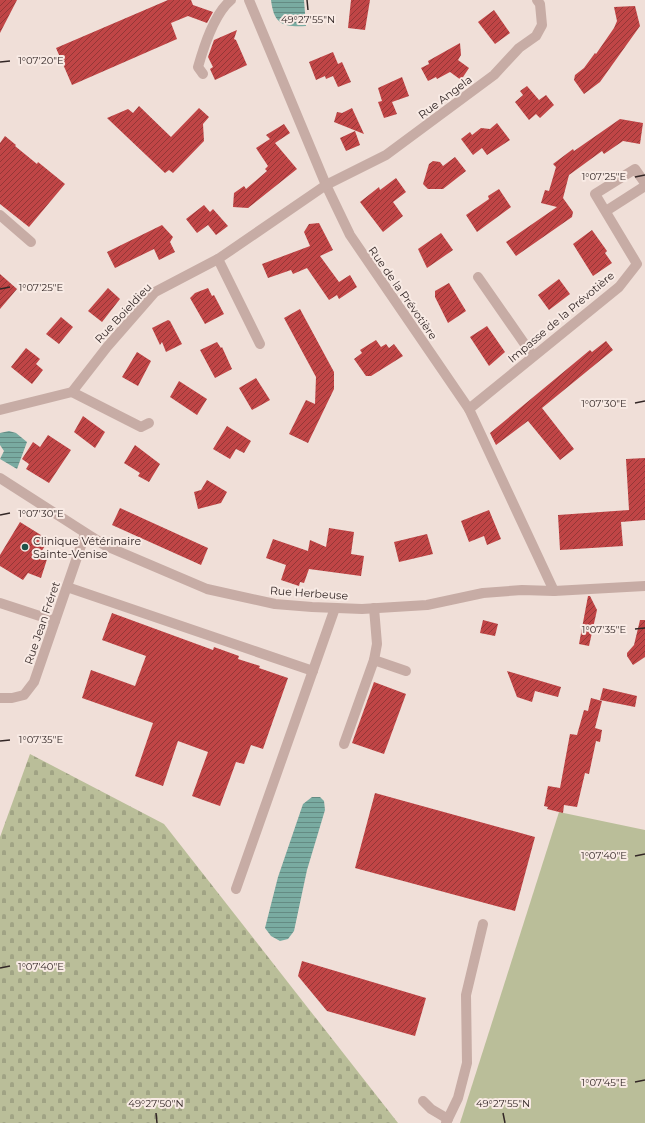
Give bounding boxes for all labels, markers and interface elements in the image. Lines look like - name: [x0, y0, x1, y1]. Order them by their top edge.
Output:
- text: 49°27'55"N: [281, 13, 335, 26]
- text: 1°07'20"E: [18, 54, 64, 67]
- street label: Rue Angela: [415, 72, 475, 122]
- text: 1°07'25"E: [582, 170, 627, 183]
- street label: Rue de la Prévotière: [366, 244, 441, 342]
- street label: Impasse de la Prévotière: [505, 268, 617, 366]
- street label: Rue Boieldieu: [92, 280, 154, 346]
- text: 1°07'25"E: [19, 281, 64, 294]
- text: 1°07'30"E: [581, 397, 627, 410]
- text: 1°07'30"E: [18, 507, 64, 520]
- place label: Clinique Vétérinaire Sainte-Venise: [33, 534, 142, 561]
- marker: Clinique Vétérinaire Sainte-Venise: [20, 542, 30, 552]
- street label: Rue Jean Fréret: [21, 579, 63, 666]
- street label: Rue Herbeuse: [269, 583, 349, 603]
- text: 1°07'35"E: [582, 623, 626, 636]
- text: 1°07'35"E: [19, 733, 63, 746]
- text: 1°07'40"E: [581, 849, 627, 862]
- text: 1°07'40"E: [18, 960, 64, 973]
- text: 1°07'45"E: [582, 1076, 627, 1089]
- text: 49°27'50"N: [128, 1097, 184, 1110]
- text: 49°27'55"N: [476, 1097, 530, 1110]

